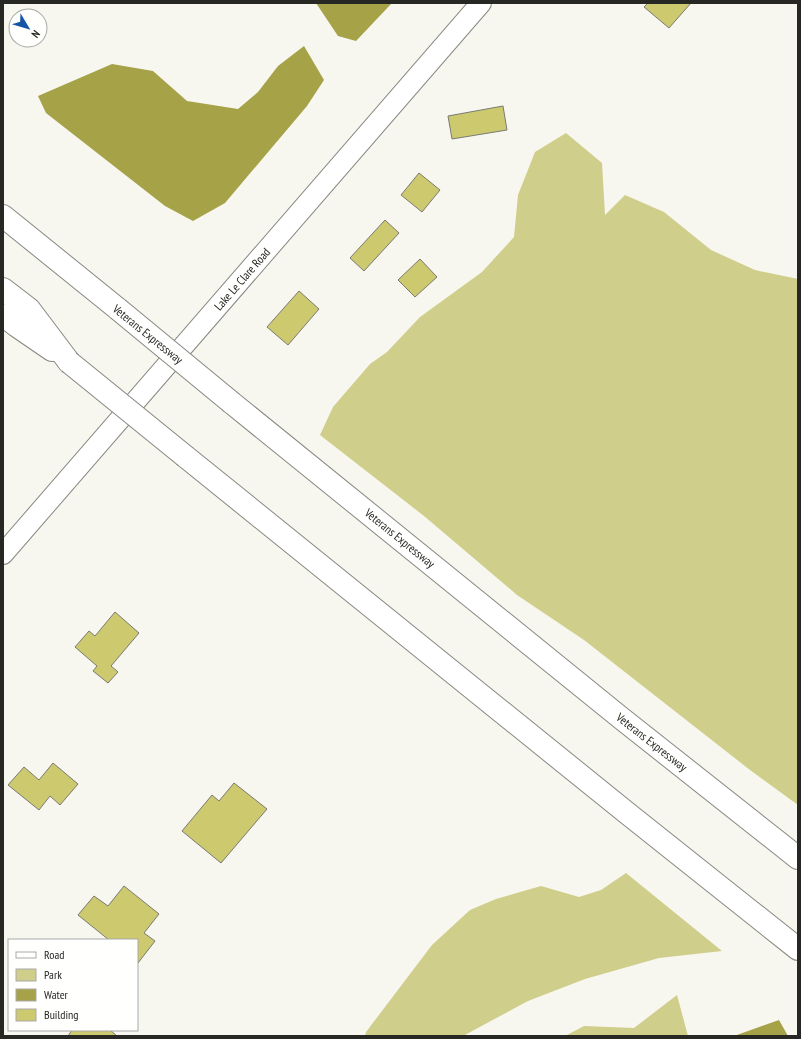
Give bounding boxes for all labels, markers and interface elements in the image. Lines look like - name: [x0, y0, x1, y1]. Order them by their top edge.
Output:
- north arrow: [8, 8, 48, 48]
- text: N: [29, 28, 43, 41]
- street label: Lake Le Clare Road: [211, 245, 273, 313]
- street label: Veterans Expressway: [109, 300, 187, 367]
- street label: Veterans Expressway: [361, 504, 439, 571]
- street label: Veterans Expressway: [613, 709, 691, 775]
- legend: [8, 939, 138, 1031]
- text: Road: [44, 947, 64, 962]
- text: Park: [44, 967, 62, 982]
- text: Water: [44, 987, 69, 1002]
- text: Building: [44, 1007, 79, 1022]

